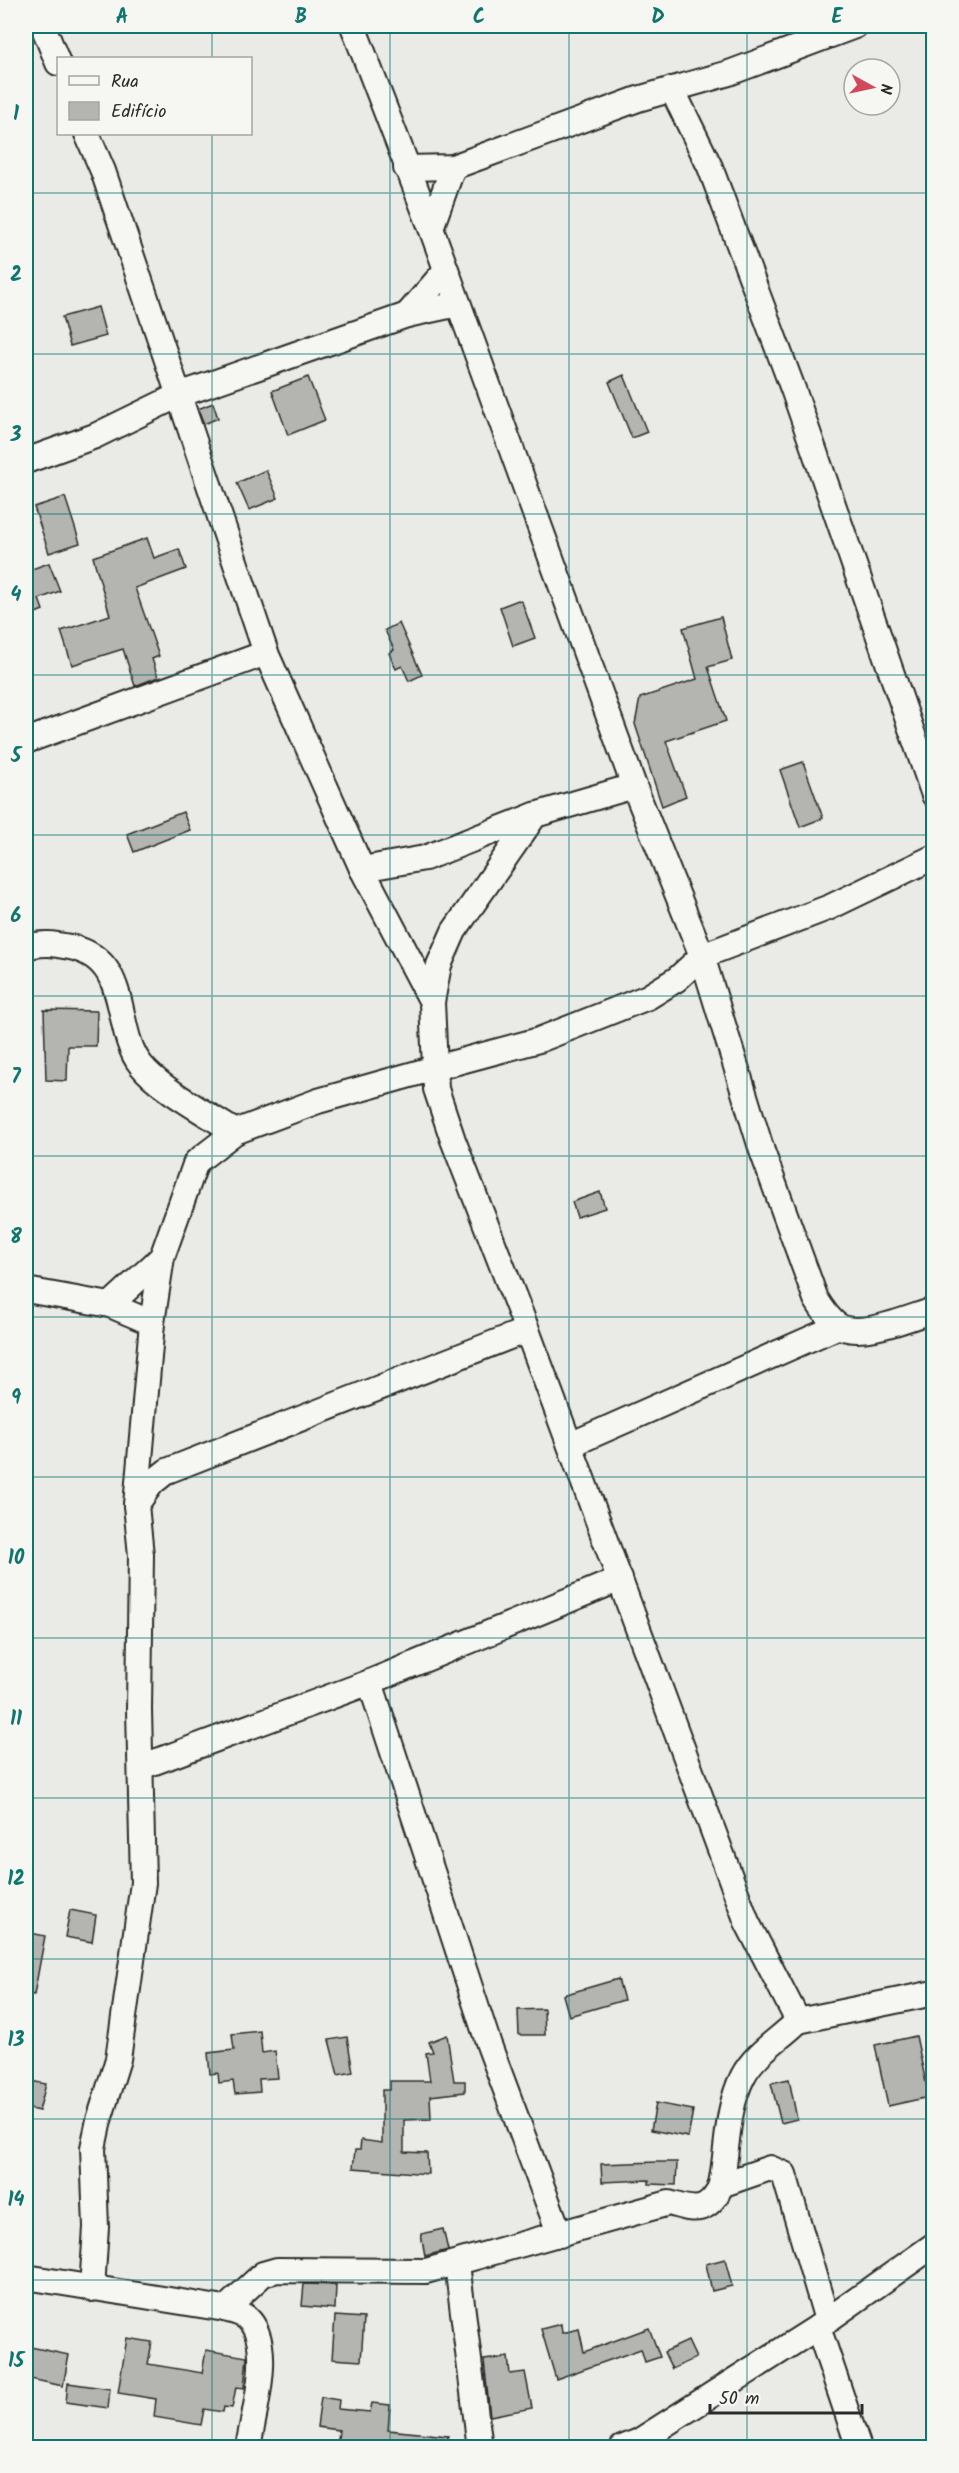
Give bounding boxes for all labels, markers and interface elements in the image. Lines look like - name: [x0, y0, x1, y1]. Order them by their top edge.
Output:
- text: A: [116, 2, 128, 34]
- text: B: [295, 2, 307, 34]
- text: C: [473, 2, 485, 34]
- text: D: [651, 2, 665, 34]
- text: E: [831, 2, 843, 34]
- legend: [57, 57, 252, 135]
- north arrow: [842, 57, 902, 117]
- text: Rua: [111, 68, 139, 97]
- text: N: [872, 82, 898, 96]
- text: Edifício: [111, 98, 166, 127]
- text: 1: [13, 99, 19, 131]
- text: 2: [10, 260, 22, 292]
- text: 3: [10, 420, 22, 452]
- text: 4: [11, 580, 22, 612]
- text: 5: [10, 741, 23, 773]
- text: 6: [11, 901, 22, 933]
- text: 7: [11, 1062, 21, 1094]
- text: 8: [10, 1222, 22, 1254]
- text: 9: [11, 1383, 21, 1415]
- text: 10: [8, 1543, 25, 1575]
- text: 11: [10, 1704, 22, 1736]
- text: 12: [7, 1864, 25, 1896]
- text: 13: [8, 2025, 25, 2057]
- text: 14: [8, 2185, 25, 2217]
- text: 15: [8, 2346, 26, 2378]
- scale bar: [710, 2377, 862, 2415]
- text: 50 m: [719, 2385, 759, 2414]

